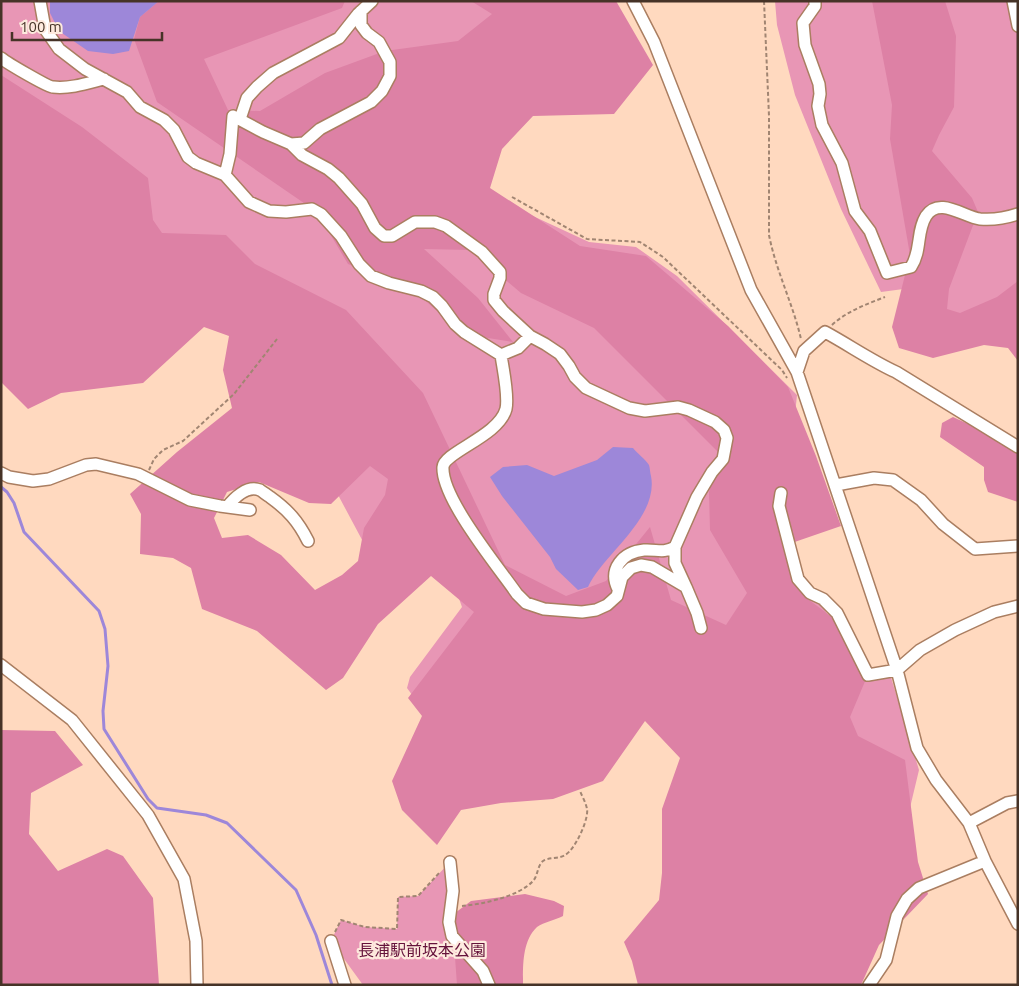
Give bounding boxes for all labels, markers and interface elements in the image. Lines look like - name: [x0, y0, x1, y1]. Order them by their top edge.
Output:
- scale bar: [12, 10, 162, 42]
- text: 100 m: [20, 18, 62, 35]
- park label: 長浦駅前坂本公園: [358, 941, 486, 959]

